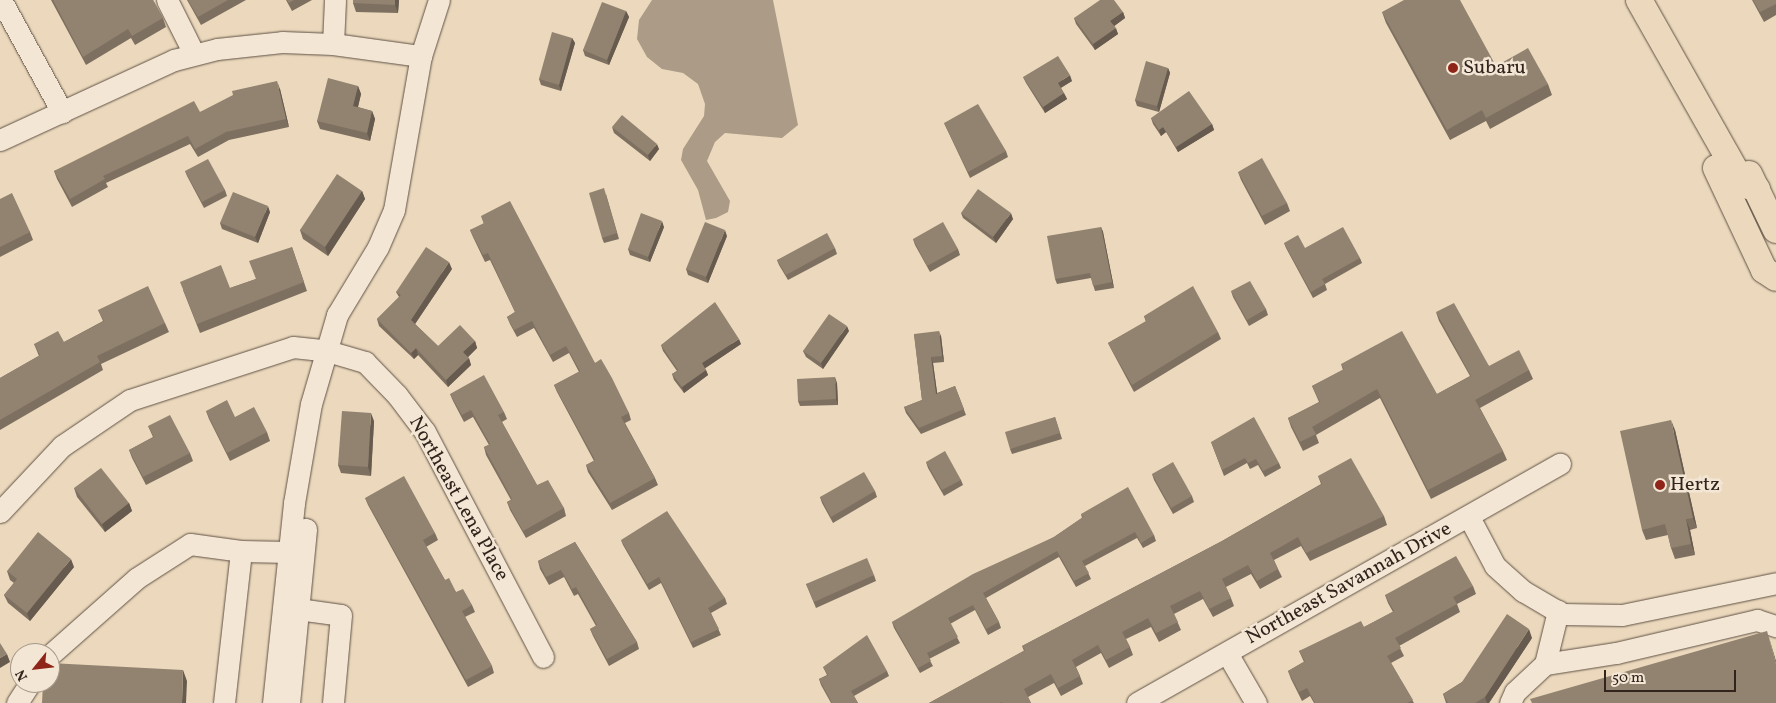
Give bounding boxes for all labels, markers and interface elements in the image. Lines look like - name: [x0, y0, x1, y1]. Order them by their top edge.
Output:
- place label: Subaru: [1463, 56, 1526, 80]
- marker: Subaru: [1447, 62, 1459, 74]
- street label: Northeast Lena Place: [403, 413, 513, 585]
- place label: Hertz: [1670, 473, 1720, 497]
- marker: Hertz: [1654, 479, 1666, 491]
- street label: Northeast Savannah Drive: [1242, 517, 1456, 651]
- north arrow: [10, 643, 60, 693]
- scale bar: [1606, 660, 1738, 692]
- text: N: [12, 666, 33, 684]
- text: 50 m: [1612, 668, 1644, 689]

